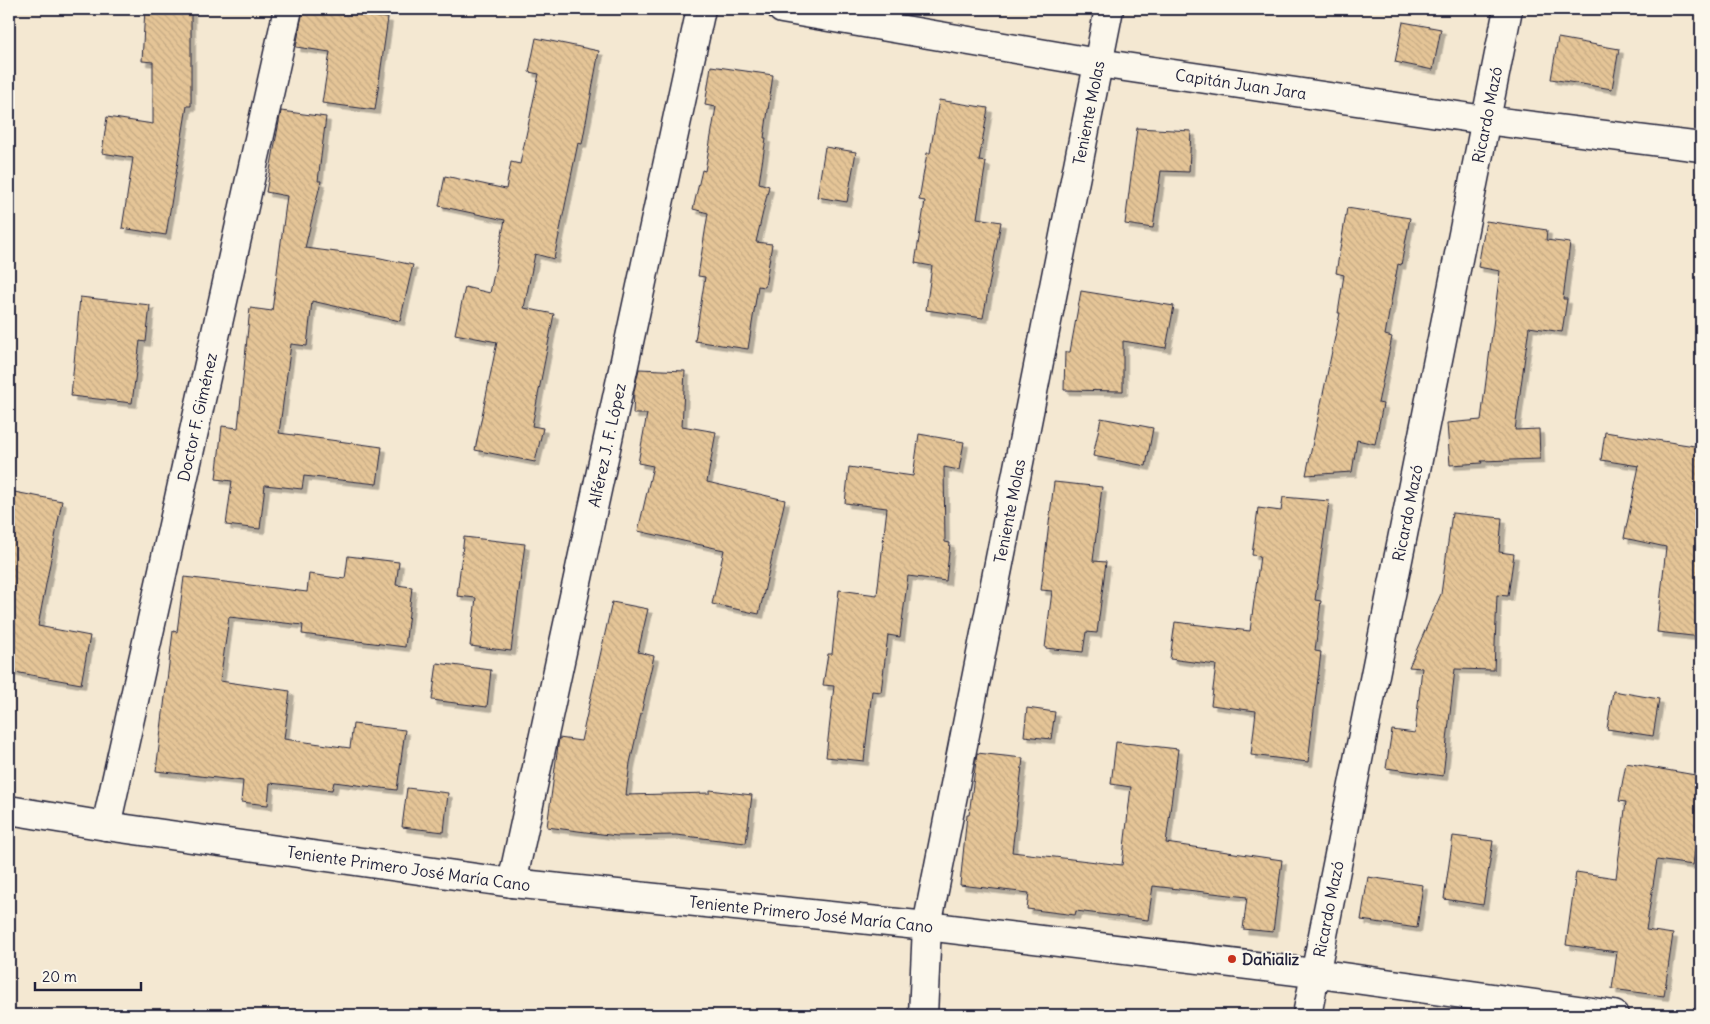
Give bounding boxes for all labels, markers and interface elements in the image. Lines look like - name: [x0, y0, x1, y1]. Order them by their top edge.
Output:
- street label: Teniente Molas: [1068, 59, 1108, 167]
- street label: Capitán Juan Jara: [1174, 65, 1308, 104]
- street label: Ricardo Mazó: [1467, 65, 1506, 165]
- street label: Doctor F. Giménez: [173, 350, 221, 483]
- street label: Alférez J. F. López: [584, 381, 630, 509]
- street label: Teniente Molas: [989, 457, 1029, 565]
- street label: Ricardo Mazó: [1388, 463, 1427, 563]
- street label: Teniente Primero José María Cano: [286, 842, 531, 895]
- street label: Ricardo Mazó: [1309, 859, 1348, 959]
- street label: Teniente Primero José María Cano: [688, 891, 934, 937]
- place label: Dahializ: [1242, 949, 1300, 969]
- marker: Dahializ: [1226, 953, 1238, 965]
- scale bar: [35, 959, 141, 991]
- text: 20 m: [42, 967, 77, 986]

